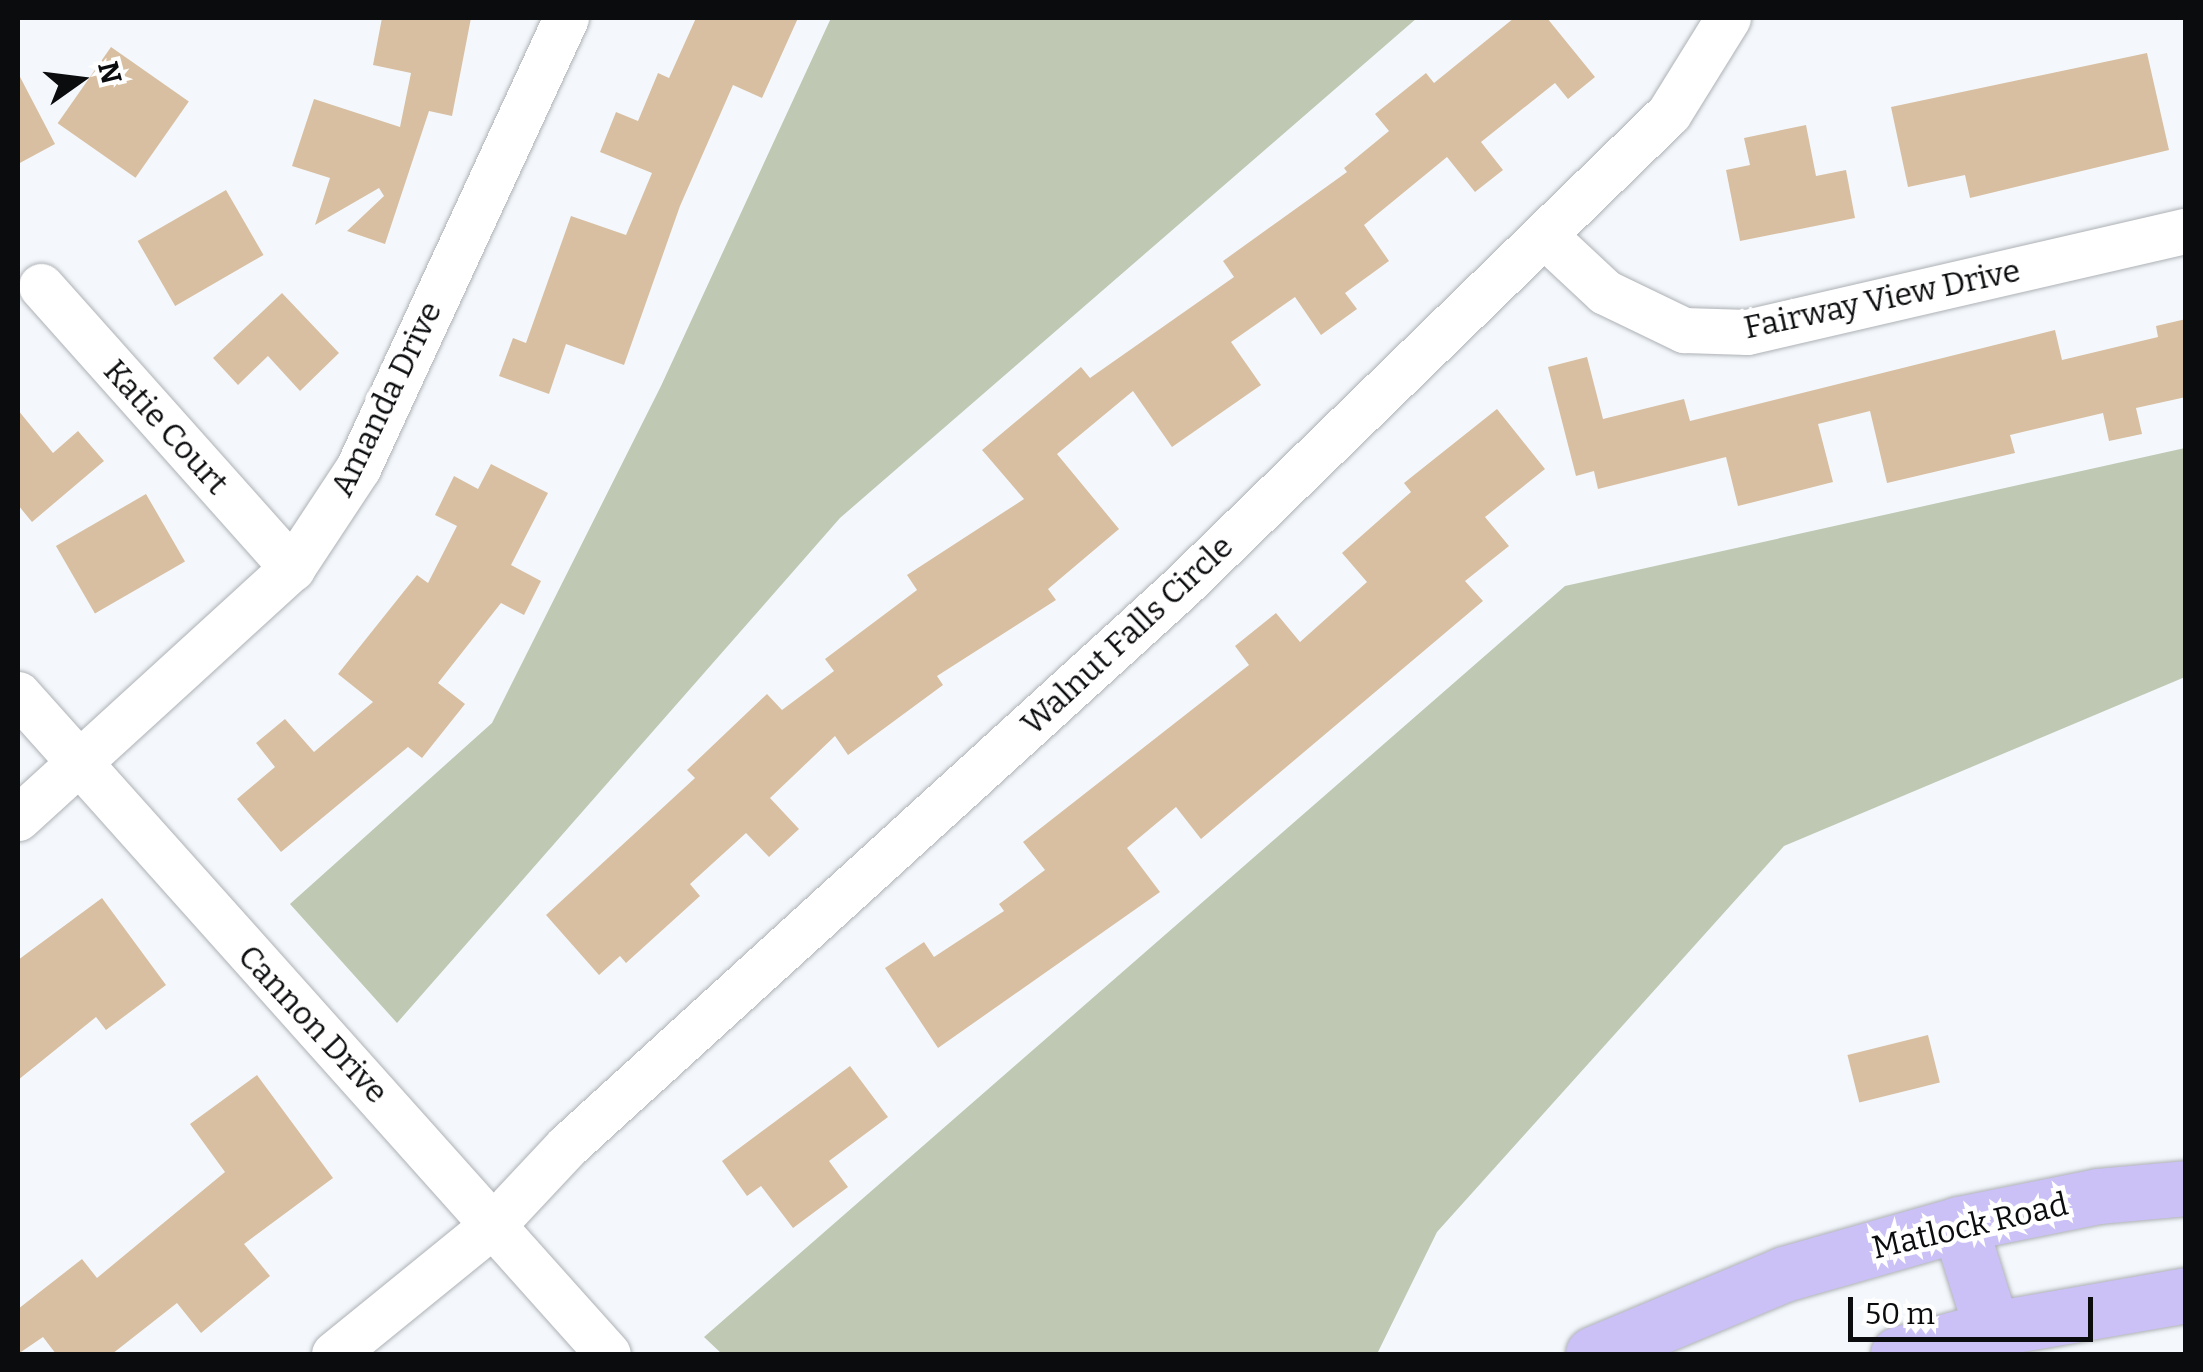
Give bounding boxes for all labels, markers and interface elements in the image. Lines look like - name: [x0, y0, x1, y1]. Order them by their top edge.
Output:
- north arrow: [30, 30, 130, 130]
- text: N: [91, 58, 128, 87]
- street label: Fairway View Drive: [1740, 251, 2024, 347]
- street label: Amanda Drive: [322, 295, 450, 503]
- street label: Katie Court: [96, 352, 236, 502]
- street label: Walnut Falls Circle: [1013, 527, 1241, 743]
- street label: Cannon Drive: [230, 937, 396, 1111]
- street label: Matlock Road: [1868, 1185, 2072, 1267]
- scale bar: [1853, 1277, 2098, 1339]
- text: 50 m: [1865, 1296, 1935, 1332]

